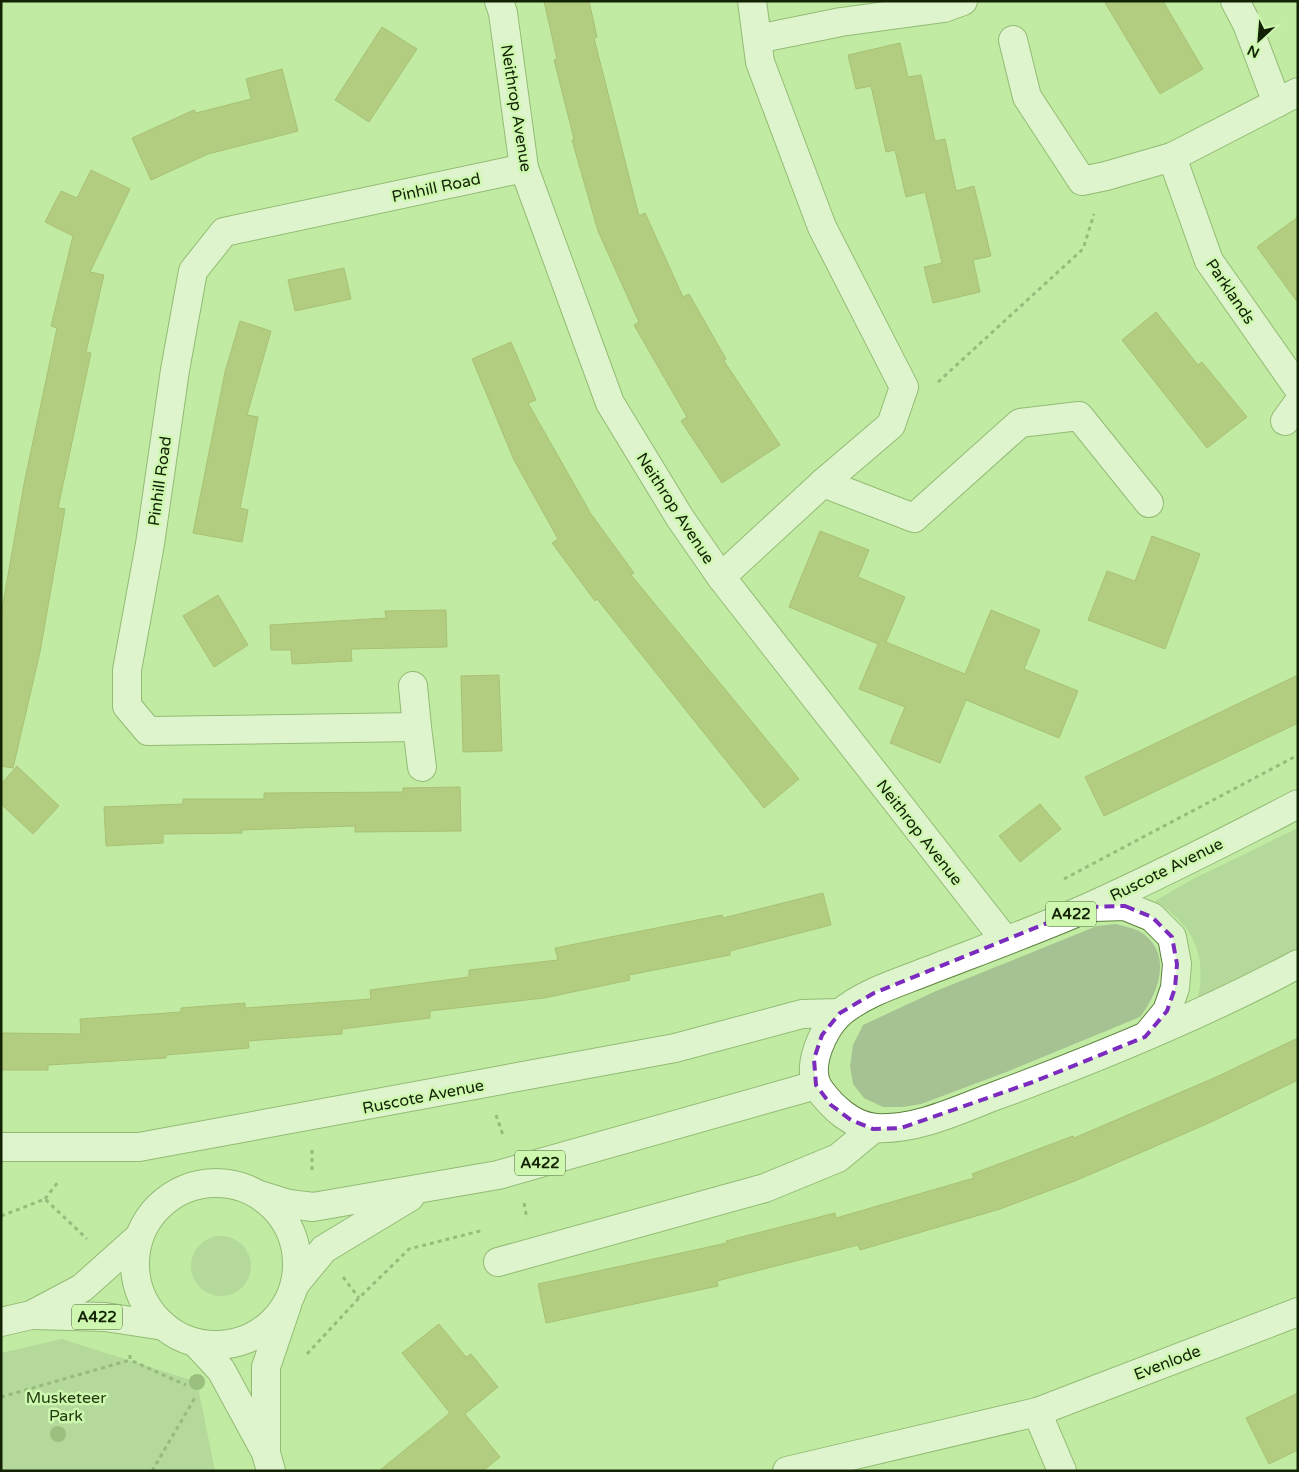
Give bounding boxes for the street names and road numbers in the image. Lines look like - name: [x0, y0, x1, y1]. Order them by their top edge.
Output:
- street label: Neithrop Avenue: [496, 43, 536, 173]
- street label: Pinhill Road: [390, 169, 483, 207]
- street label: Parklands: [1201, 255, 1259, 328]
- street label: Pinhill Road: [144, 435, 176, 527]
- street label: Neithrop Avenue: [632, 449, 719, 568]
- street label: Neithrop Avenue: [872, 776, 967, 889]
- street label: Ruscote Avenue: [1107, 834, 1226, 906]
- road number: A422: [1046, 902, 1096, 926]
- street label: Ruscote Avenue: [361, 1075, 486, 1119]
- road number: A422: [515, 1150, 565, 1176]
- road number: A422: [72, 1304, 122, 1330]
- street label: Evenlode: [1131, 1341, 1204, 1385]

